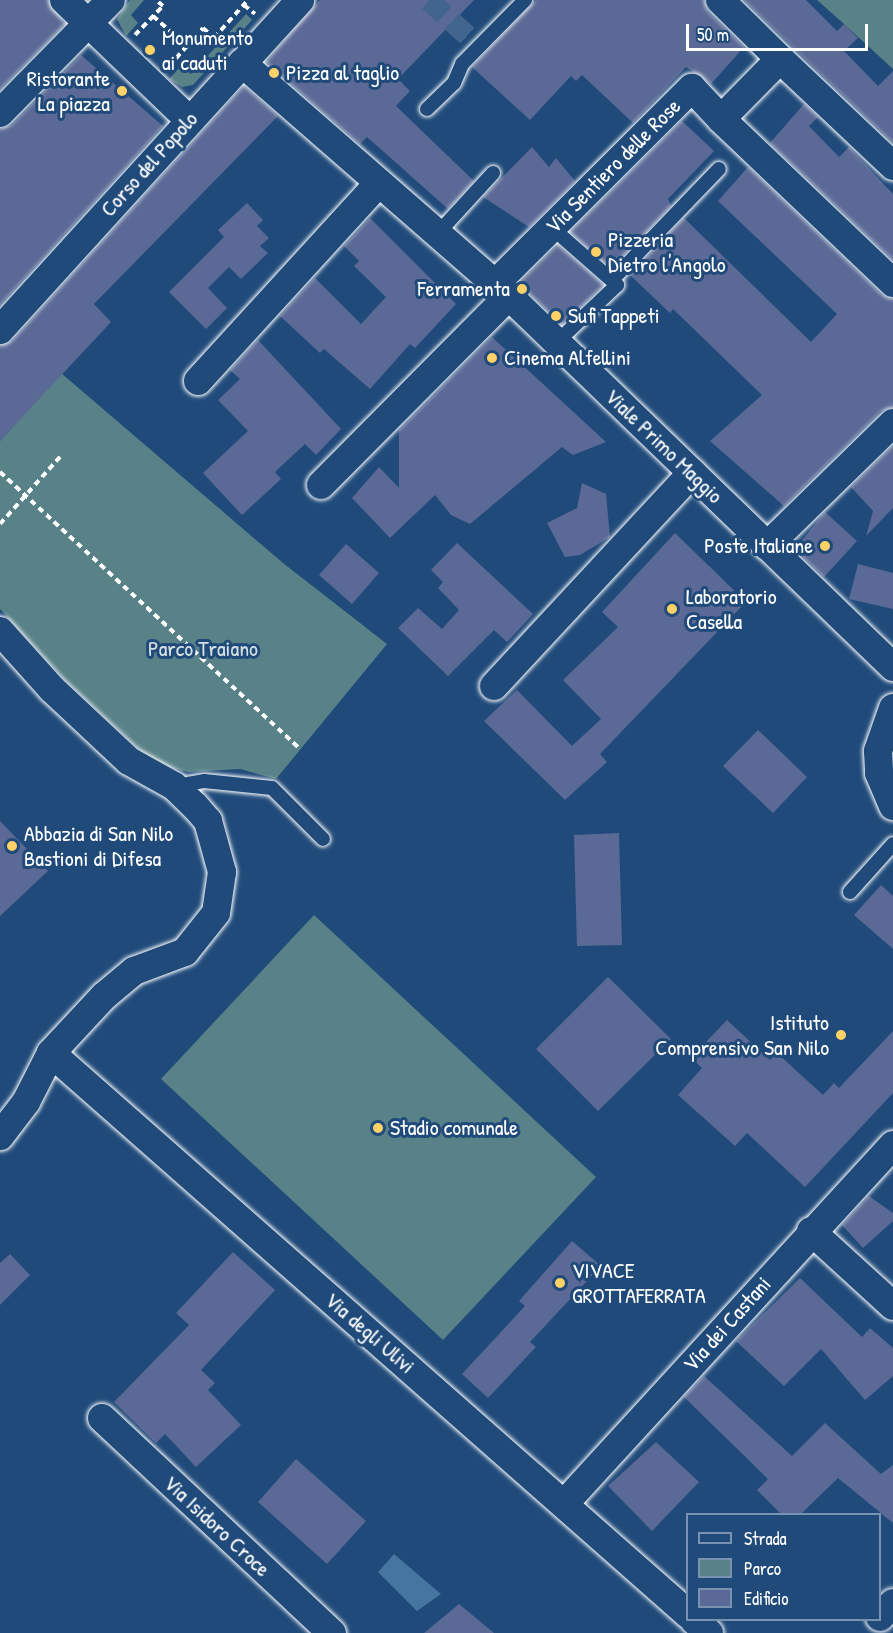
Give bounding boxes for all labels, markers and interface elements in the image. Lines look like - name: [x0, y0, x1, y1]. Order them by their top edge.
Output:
- scale bar: [689, 12, 870, 50]
- text: 50 m: [697, 22, 729, 47]
- place label: Monumento ai caduti: [162, 24, 253, 76]
- marker: Monumento ai caduti: [143, 43, 157, 57]
- place label: Pizza al taglio: [286, 60, 399, 86]
- place label: Ristorante La piazza: [27, 65, 110, 116]
- marker: Pizza al taglio: [267, 66, 281, 80]
- marker: Ristorante La piazza: [115, 84, 129, 98]
- street label: Via Sentiero delle Rose: [540, 93, 686, 239]
- street label: Corso del Popolo: [95, 106, 203, 222]
- place label: Pizzeria Dietro l'Angolo: [608, 226, 726, 278]
- marker: Pizzeria Dietro l'Angolo: [589, 245, 603, 259]
- place label: Ferramenta: [418, 276, 510, 302]
- marker: Ferramenta: [515, 282, 529, 296]
- place label: Sufi Tappeti: [568, 303, 660, 329]
- marker: Sufi Tappeti: [549, 309, 563, 323]
- place label: Cinema Alfellini: [504, 345, 631, 371]
- marker: Cinema Alfellini: [485, 351, 499, 365]
- street label: Viale Primo Maggio: [600, 383, 728, 509]
- place label: Poste Italiane: [704, 533, 813, 559]
- marker: Poste Italiane: [818, 539, 832, 553]
- place label: Laboratorio Casella: [686, 583, 777, 634]
- marker: Laboratorio Casella: [663, 600, 681, 618]
- park label: Parco Traiano: [148, 636, 258, 662]
- place label: Abbazia di San Nilo Bastioni di Difesa: [24, 820, 173, 872]
- marker: Abbazia di San Nilo Bastioni di Difesa: [5, 839, 19, 853]
- place label: Istituto Comprensivo San Nilo: [655, 1009, 829, 1060]
- marker: Istituto Comprensivo San Nilo: [834, 1028, 848, 1042]
- place label: Stadio comunale: [390, 1115, 518, 1141]
- marker: Stadio comunale: [371, 1121, 385, 1135]
- place label: VIVACE GROTTAFERRATA: [572, 1257, 706, 1308]
- street label: Via dei Castani: [678, 1271, 776, 1377]
- marker: VIVACE GROTTAFERRATA: [553, 1276, 567, 1290]
- street label: Via degli Ulivi: [320, 1287, 420, 1379]
- street label: Via Isidoro Croce: [158, 1470, 276, 1582]
- legend: [686, 1513, 881, 1621]
- text: Strada: [744, 1526, 787, 1551]
- text: Parco: [744, 1556, 781, 1581]
- text: Edificio: [744, 1586, 788, 1611]

